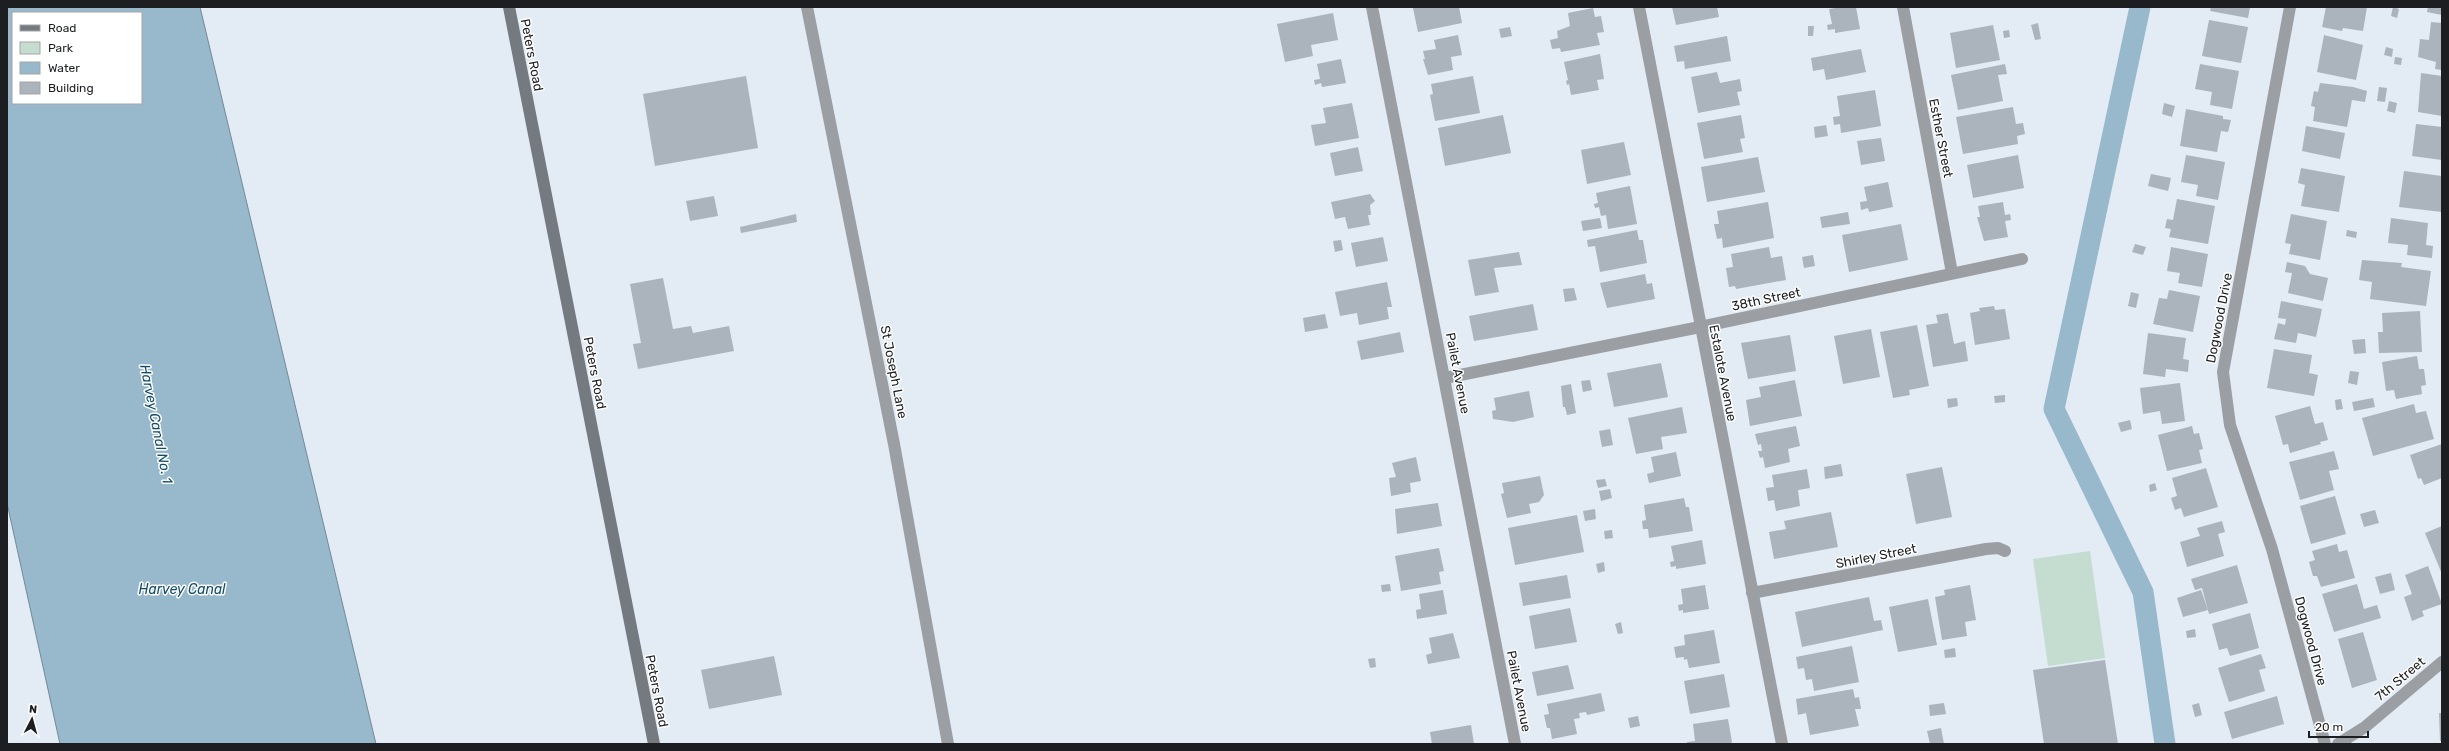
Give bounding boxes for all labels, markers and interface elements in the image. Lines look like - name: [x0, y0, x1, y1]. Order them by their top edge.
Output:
- legend: [12, 12, 142, 104]
- street label: Peters Road: [518, 18, 546, 92]
- text: Road: [48, 21, 76, 35]
- text: Park: [48, 41, 74, 55]
- text: Water: [48, 61, 80, 75]
- text: Building: [48, 81, 94, 95]
- street label: Esther Street: [1926, 97, 1956, 179]
- street label: Dogwood Drive: [2203, 272, 2236, 365]
- street label: 38th Street: [1730, 284, 1802, 314]
- street label: Estalote Avenue: [1706, 323, 1740, 423]
- street label: St Joseph Lane: [878, 324, 910, 420]
- street label: Pailet Avenue: [1443, 331, 1473, 415]
- street label: Peters Road: [581, 336, 609, 410]
- water label: Harvey Canal No. 1: [136, 363, 176, 486]
- street label: Shirley Street: [1834, 541, 1918, 571]
- water label: Harvey Canal: [138, 581, 226, 598]
- street label: Dogwood Drive: [2291, 595, 2330, 687]
- street label: Pailet Avenue: [1504, 649, 1534, 733]
- street label: Peters Road: [643, 654, 671, 728]
- street label: 7th Street: [2372, 654, 2428, 704]
- north arrow: [12, 699, 52, 739]
- text: N: [28, 703, 38, 716]
- scale bar: [2309, 713, 2368, 739]
- text: 20 m: [2315, 720, 2343, 734]

